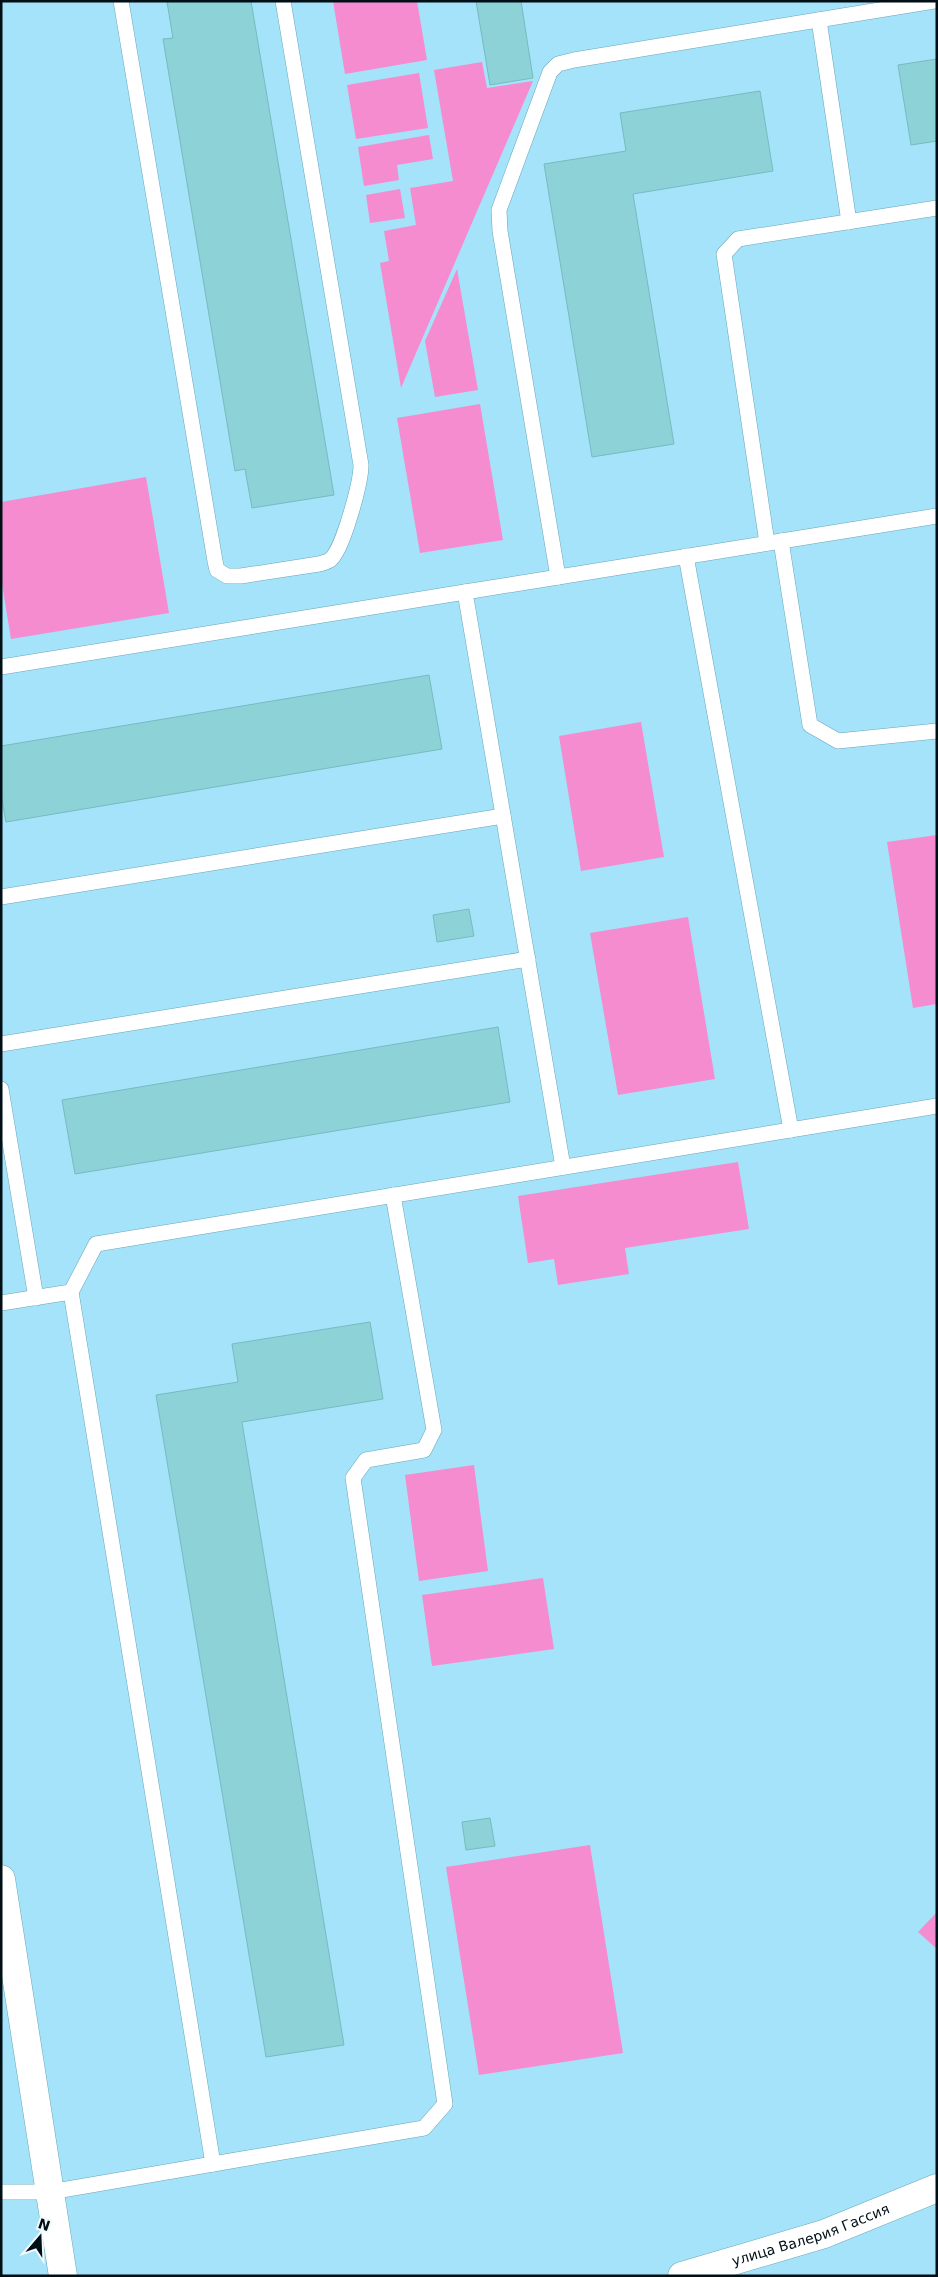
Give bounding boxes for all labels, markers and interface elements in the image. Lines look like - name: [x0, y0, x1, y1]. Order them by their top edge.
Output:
- street label: улица Валерия Гассия: [730, 2200, 892, 2269]
- north arrow: [15, 2212, 65, 2262]
- text: N: [36, 2215, 52, 2234]

